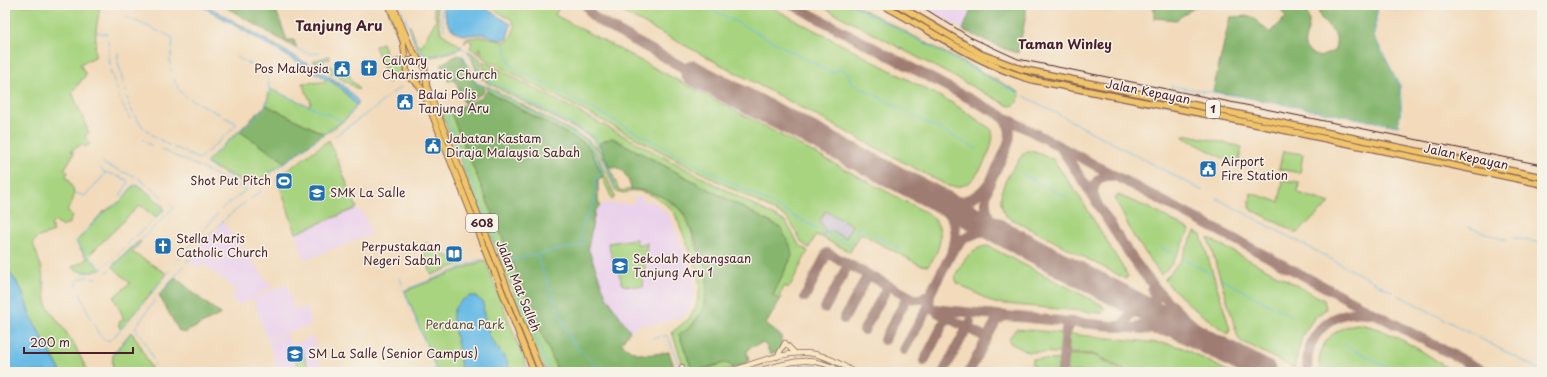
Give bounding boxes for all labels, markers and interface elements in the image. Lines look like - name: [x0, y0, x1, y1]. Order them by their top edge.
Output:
- district label: Tanjung Aru: [295, 15, 383, 36]
- district label: Taman Winley: [1018, 34, 1112, 53]
- place label: Calvary Charismatic Church: [382, 51, 497, 83]
- church icon: Calvary Charismatic Church: [359, 58, 379, 78]
- place label: Pos Malaysia: [254, 59, 330, 77]
- public building icon: Pos Malaysia: [332, 59, 352, 79]
- street label: Jalan Kepayan: [1104, 74, 1192, 108]
- place label: Balai Polis Tanjung Aru: [418, 85, 489, 117]
- public building icon: Balai Polis Tanjung Aru: [395, 92, 415, 112]
- road number: 1: [1206, 100, 1220, 118]
- place label: Jabatan Kastam Diraja Malaysia Sabah: [446, 129, 580, 161]
- public building icon: Jabatan Kastam Diraja Malaysia Sabah: [423, 136, 443, 156]
- street label: Jalan Kepayan: [1422, 138, 1510, 174]
- place label: Airport Fire Station: [1221, 152, 1288, 184]
- public building icon: Airport Fire Station: [1198, 159, 1218, 179]
- place label: Shot Put Pitch: [190, 171, 271, 189]
- sports icon: Shot Put Pitch: [274, 171, 294, 191]
- school or university icon: SMK La Salle: [307, 183, 327, 203]
- place label: SMK La Salle: [330, 183, 406, 201]
- road number: 608: [466, 214, 498, 232]
- place label: Stella Maris Catholic Church: [176, 229, 268, 261]
- church icon: Stella Maris Catholic Church: [153, 236, 173, 256]
- place label: Perpustakaan Negeri Sabah: [361, 237, 441, 269]
- street label: Jalan Mat Salleh: [492, 237, 546, 334]
- library icon: Perpustakaan Negeri Sabah: [444, 244, 464, 264]
- place label: Sekolah Kebangsaan Tanjung Aru 1: [633, 249, 751, 281]
- school or university icon: Sekolah Kebangsaan Tanjung Aru 1: [610, 256, 630, 276]
- park label: Perdana Park: [426, 315, 504, 333]
- scale bar: [24, 329, 133, 355]
- text: 200 m: [30, 333, 70, 351]
- school or university icon: SM La Salle (Senior Campus): [285, 344, 305, 364]
- place label: SM La Salle (Senior Campus): [308, 344, 478, 362]

